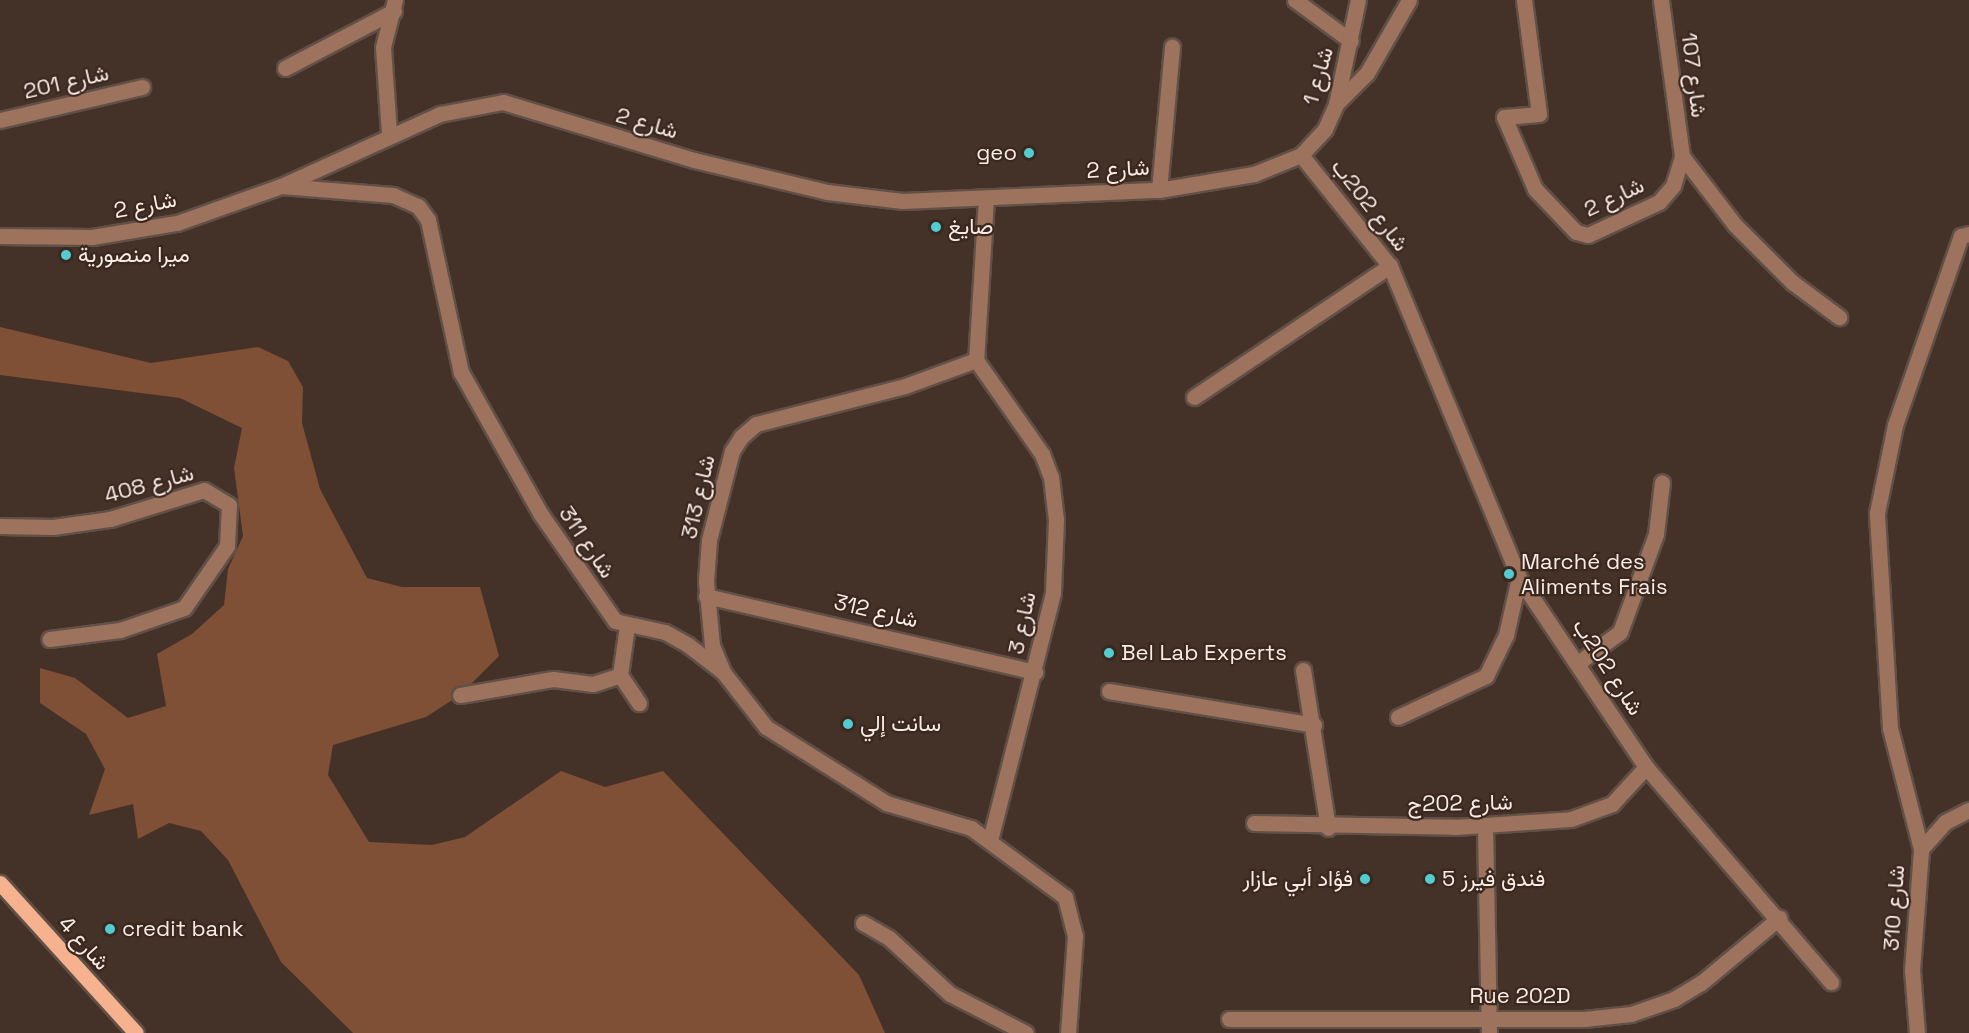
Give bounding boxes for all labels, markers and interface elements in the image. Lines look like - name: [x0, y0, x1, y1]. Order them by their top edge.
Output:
- street label: شارع 107: [1676, 31, 1712, 119]
- street label: شارع 1: [1297, 44, 1339, 108]
- street label: شارع 201: [21, 59, 111, 105]
- street label: شارع 2: [613, 102, 681, 144]
- place label: geo: [976, 140, 1017, 166]
- marker: geo: [1022, 146, 1036, 160]
- street label: شارع 2: [1086, 154, 1150, 184]
- street label: شارع 202ب: [1326, 154, 1414, 256]
- street label: شارع 2: [1580, 172, 1648, 222]
- street label: شارع 2: [111, 186, 179, 224]
- place label: صايغ: [948, 214, 993, 240]
- marker: صايغ: [929, 220, 943, 234]
- place label: ميرا منصورية: [78, 242, 190, 268]
- marker: ميرا منصورية: [59, 248, 73, 262]
- street label: شارع 313: [676, 452, 720, 542]
- street label: شارع 408: [101, 459, 197, 509]
- street label: شارع 311: [553, 501, 621, 583]
- place label: Marché des Aliments Frais: [1521, 548, 1668, 600]
- marker: Marché des Aliments Frais: [1502, 567, 1516, 581]
- street label: شارع 312: [831, 589, 921, 633]
- street label: شارع 3: [1003, 589, 1041, 657]
- street label: شارع 202ب: [1567, 614, 1649, 720]
- place label: Bel Lab Experts: [1121, 640, 1287, 666]
- marker: Bel Lab Experts: [1102, 646, 1116, 660]
- place label: سانت إلي: [860, 711, 941, 737]
- marker: سانت إلي: [841, 717, 855, 731]
- street label: شارع 202ج: [1407, 789, 1513, 817]
- street label: شارع 310: [1878, 864, 1910, 952]
- place label: فؤاد أبي عازار: [1242, 866, 1353, 892]
- place label: فندق فيرز 5: [1442, 866, 1545, 892]
- marker: فؤاد أبي عازار: [1358, 872, 1372, 886]
- marker: فندق فيرز 5: [1423, 872, 1437, 886]
- street label: شارع 4: [53, 911, 115, 975]
- place label: credit bank: [122, 916, 244, 942]
- marker: credit bank: [103, 922, 117, 936]
- street label: Rue 202D: [1469, 983, 1571, 1009]

